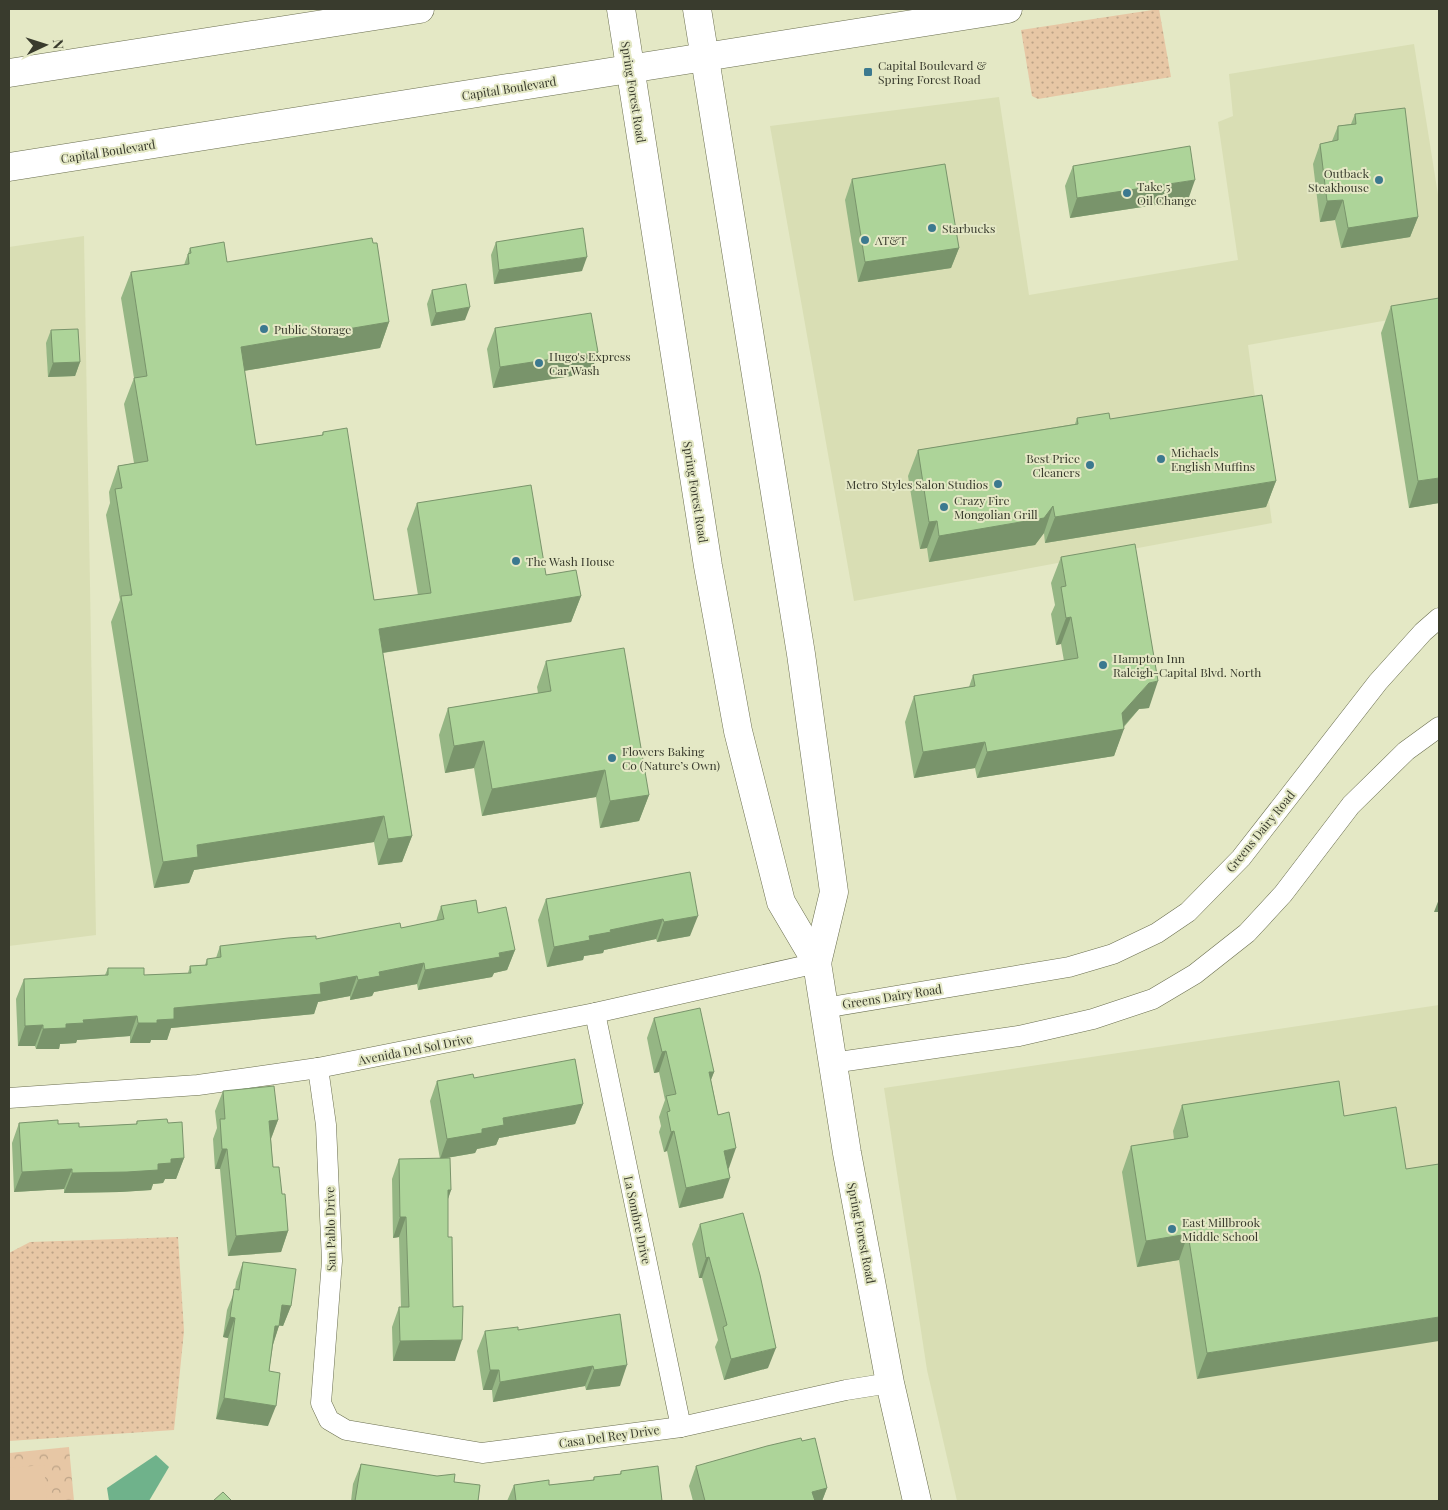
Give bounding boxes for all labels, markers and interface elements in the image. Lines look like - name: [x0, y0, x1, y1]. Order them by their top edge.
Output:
- north arrow: [20, 20, 70, 70]
- text: N: [49, 38, 68, 50]
- street label: Spring Forest Road: [618, 40, 650, 144]
- place label: Capital Boulevard & Spring Forest Road: [878, 57, 987, 87]
- marker: Capital Boulevard & Spring Forest Road: [862, 66, 874, 78]
- street label: Capital Boulevard: [461, 73, 557, 103]
- street label: Capital Boulevard: [60, 136, 156, 166]
- place label: Outback Steakhouse: [1308, 165, 1369, 195]
- marker: Outback Steakhouse: [1373, 174, 1385, 186]
- place label: Take 5 Oil Change: [1137, 178, 1196, 208]
- marker: Take 5 Oil Change: [1121, 187, 1133, 199]
- place label: Starbucks: [942, 220, 995, 236]
- marker: Starbucks: [926, 222, 938, 234]
- place label: AT&T: [874, 232, 907, 248]
- marker: AT&T: [859, 234, 871, 246]
- place label: Public Storage: [274, 321, 351, 337]
- marker: Public Storage: [258, 323, 270, 335]
- place label: Hugo's Express Car Wash: [549, 348, 631, 378]
- marker: Hugo's Express Car Wash: [533, 357, 545, 369]
- street label: Spring Forest Road: [680, 440, 712, 544]
- place label: Michaels English Muffins: [1171, 444, 1255, 474]
- place label: Best Price Cleaners: [1026, 450, 1080, 480]
- marker: Michaels English Muffins: [1155, 453, 1167, 465]
- marker: Best Price Cleaners: [1084, 459, 1096, 471]
- place label: Metro Styles Salon Studios: [846, 476, 988, 492]
- marker: Metro Styles Salon Studios: [992, 478, 1004, 490]
- place label: Crazy Fire Mongolian Grill: [954, 492, 1038, 522]
- marker: Crazy Fire Mongolian Grill: [938, 501, 950, 513]
- place label: The Wash House: [526, 553, 615, 569]
- marker: The Wash House: [510, 555, 522, 567]
- place label: Hampton Inn Raleigh-Capital Blvd. North: [1113, 650, 1261, 680]
- marker: Hampton Inn Raleigh-Capital Blvd. North: [1097, 659, 1109, 671]
- place label: Flowers Baking Co (Nature’s Own): [622, 743, 720, 773]
- marker: Flowers Baking Co (Nature’s Own): [606, 752, 618, 764]
- street label: Greens Dairy Road: [1222, 787, 1298, 875]
- street label: Greens Dairy Road: [841, 980, 943, 1012]
- street label: Avenida Del Sol Drive: [356, 1030, 473, 1068]
- street label: La Sombre Drive: [621, 1174, 655, 1266]
- street label: Spring Forest Road: [844, 1181, 880, 1285]
- street label: San Pablo Drive: [321, 1187, 339, 1271]
- place label: East Millbrook Middle School: [1182, 1214, 1260, 1244]
- marker: East Millbrook Middle School: [1166, 1223, 1178, 1235]
- street label: Casa Del Rey Drive: [558, 1421, 660, 1451]

